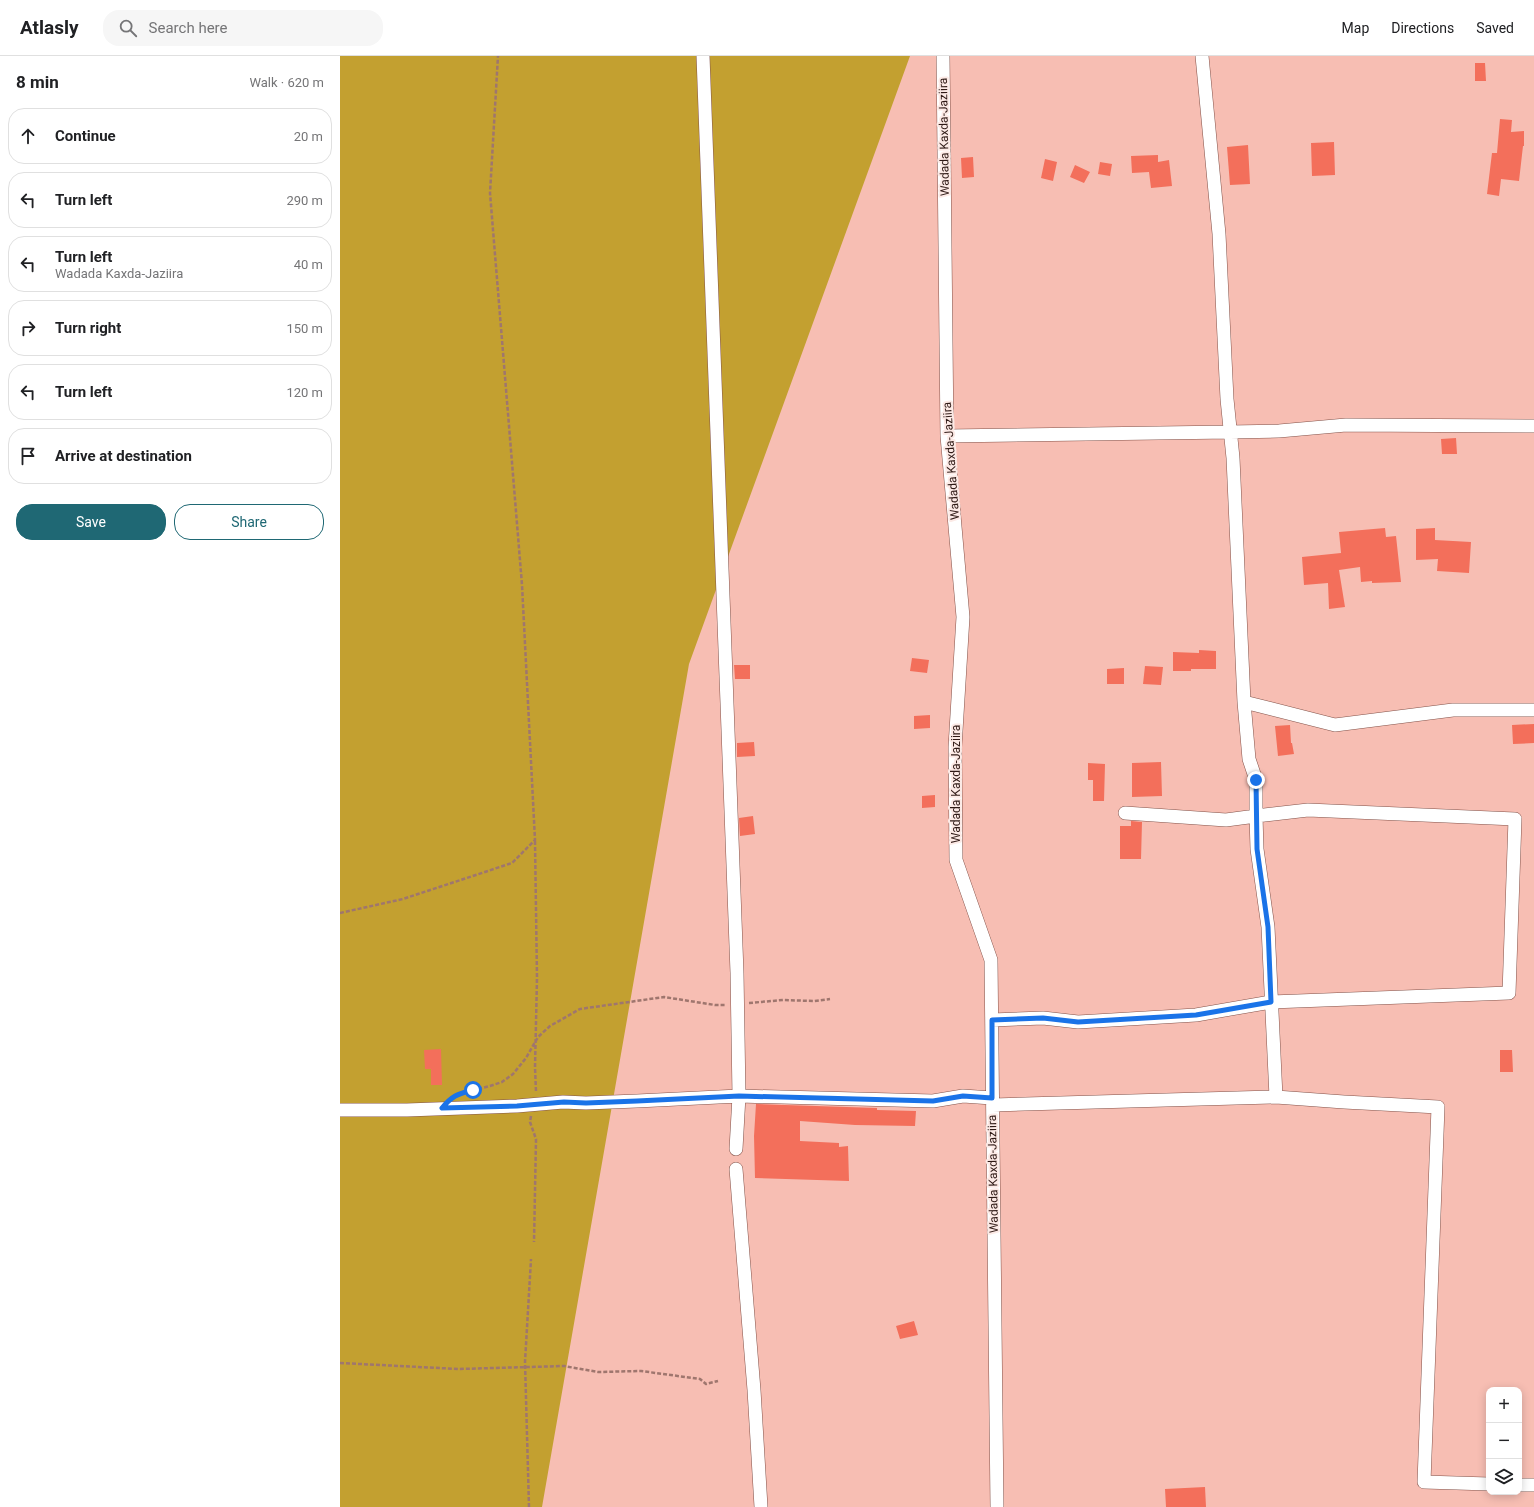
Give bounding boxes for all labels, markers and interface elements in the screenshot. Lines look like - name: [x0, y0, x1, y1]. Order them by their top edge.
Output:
- search box: [103, 10, 383, 46]
- text: Atlasly: [20, 16, 79, 39]
- icon: search: [117, 17, 139, 39]
- text: Search here: [149, 19, 228, 37]
- text: Map: [1342, 20, 1369, 36]
- text: Directions: [1391, 20, 1454, 36]
- text: Saved: [1476, 20, 1514, 36]
- text: 8 min: [16, 72, 59, 92]
- text: Walk · 620 m: [249, 75, 324, 90]
- street label: Wadada Kaxda-Jaziira: [936, 78, 952, 196]
- icon: ahead: [17, 125, 39, 147]
- text: Continue: [55, 127, 116, 145]
- text: 20 m: [294, 129, 323, 144]
- icon: left: [17, 189, 39, 211]
- text: Turn left: [55, 191, 112, 209]
- text: 290 m: [286, 193, 323, 208]
- text: Turn left: [55, 248, 112, 266]
- icon: left: [17, 253, 39, 275]
- text: 40 m: [294, 257, 323, 272]
- text: Wadada Kaxda-Jaziira: [55, 266, 183, 281]
- icon: right: [17, 317, 39, 339]
- text: Turn right: [55, 319, 121, 337]
- text: 150 m: [286, 321, 323, 336]
- icon: left: [17, 381, 39, 403]
- text: Turn left: [55, 383, 112, 401]
- text: 120 m: [286, 385, 323, 400]
- street label: Wadada Kaxda-Jaziira: [940, 401, 962, 521]
- icon: arrive: [17, 445, 39, 467]
- text: Arrive at destination: [55, 447, 192, 465]
- button: Save: [16, 504, 166, 540]
- button: Share: [174, 504, 324, 540]
- street label: Wadada Kaxda-Jaziira: [949, 725, 963, 843]
- route end: [1247, 771, 1265, 789]
- route start: [464, 1081, 482, 1099]
- street label: Wadada Kaxda-Jaziira: [985, 1115, 1001, 1233]
- map controls: [1486, 1387, 1522, 1495]
- button: +: [1486, 1387, 1522, 1423]
- button: −: [1486, 1423, 1522, 1459]
- button: layers: [1486, 1459, 1522, 1495]

